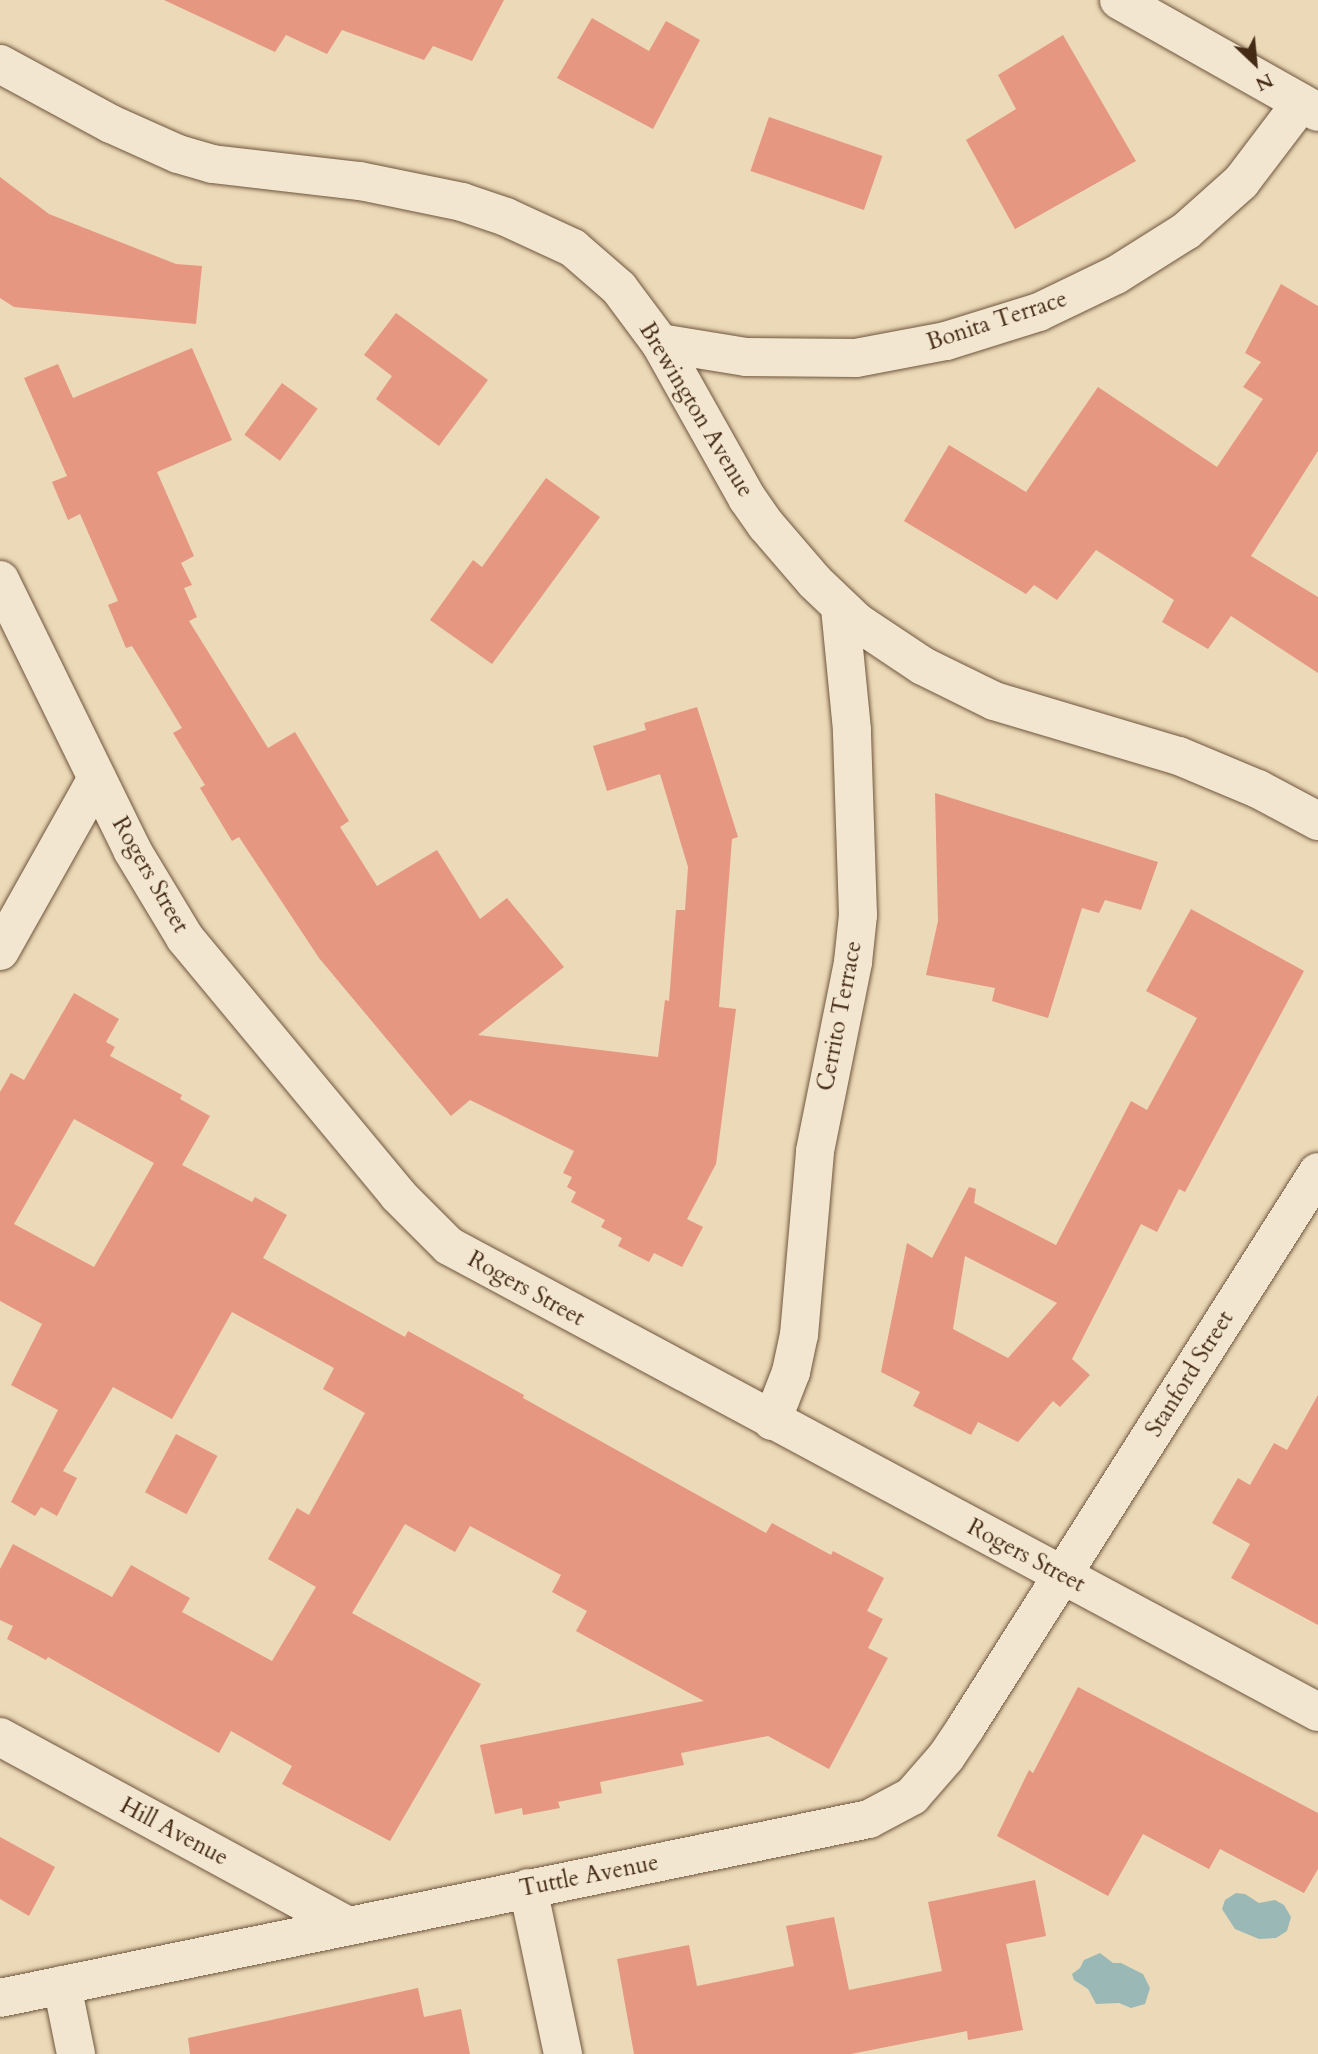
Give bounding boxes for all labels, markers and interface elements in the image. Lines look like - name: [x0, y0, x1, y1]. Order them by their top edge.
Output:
- north arrow: [1220, 28, 1290, 98]
- text: N: [1251, 67, 1277, 97]
- street label: Bonita Terrace: [923, 285, 1071, 357]
- street label: Brewington Avenue: [633, 318, 759, 502]
- street label: Rogers Street: [106, 812, 194, 938]
- street label: Cerrito Terrace: [812, 939, 868, 1093]
- street label: Rogers Street: [463, 1246, 589, 1332]
- street label: Stanford Street: [1140, 1306, 1240, 1442]
- street label: Rogers Street: [962, 1513, 1090, 1599]
- street label: Hill Avenue: [115, 1792, 233, 1872]
- street label: Tuttle Avenue: [517, 1849, 661, 1903]

